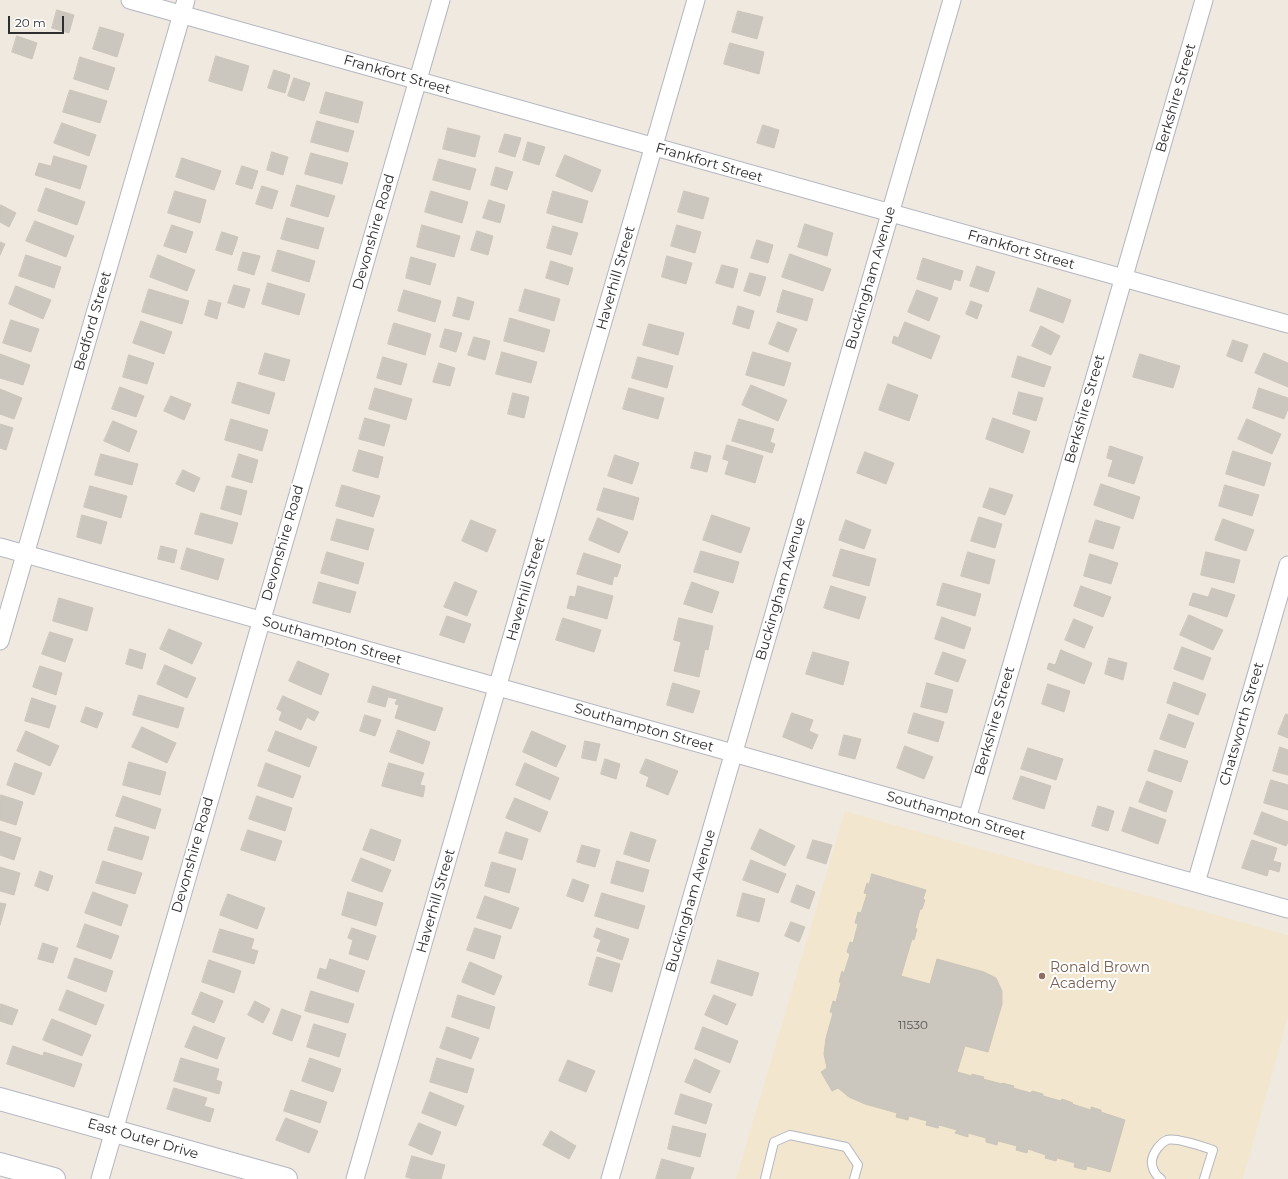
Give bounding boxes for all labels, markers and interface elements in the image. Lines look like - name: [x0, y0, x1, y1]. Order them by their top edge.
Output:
- scale bar: [10, 8, 66, 34]
- text: 20 m: [15, 15, 46, 30]
- street label: Berkshire Street: [1152, 42, 1200, 154]
- street label: Frankfort Street: [341, 52, 453, 98]
- street label: Frankfort Street: [653, 140, 765, 186]
- street label: Devonshire Road: [349, 172, 399, 292]
- street label: Buckingham Avenue: [843, 205, 899, 351]
- street label: Haverhill Street: [593, 224, 639, 332]
- street label: Frankfort Street: [965, 227, 1077, 273]
- street label: Bedford Street: [71, 269, 115, 373]
- street label: Berkshire Street: [1061, 353, 1109, 465]
- street label: Devonshire Road: [258, 483, 308, 603]
- street label: Buckingham Avenue: [753, 516, 809, 662]
- street label: Haverhill Street: [503, 535, 549, 643]
- street label: Southampton Street: [260, 613, 404, 669]
- street label: Chatsworth Street: [1216, 660, 1268, 788]
- street label: Berkshire Street: [971, 665, 1019, 777]
- street label: Southampton Street: [572, 700, 716, 756]
- street label: Southampton Street: [884, 788, 1028, 844]
- street label: Devonshire Road: [168, 795, 218, 915]
- street label: Buckingham Avenue: [663, 828, 719, 974]
- street label: Haverhill Street: [413, 847, 459, 955]
- place label: Ronald Brown Academy: [1050, 960, 1150, 992]
- marker: Ronald Brown Academy: [1037, 971, 1047, 981]
- house number: 11530: [898, 1018, 928, 1032]
- street label: East Outer Drive: [86, 1115, 200, 1163]

